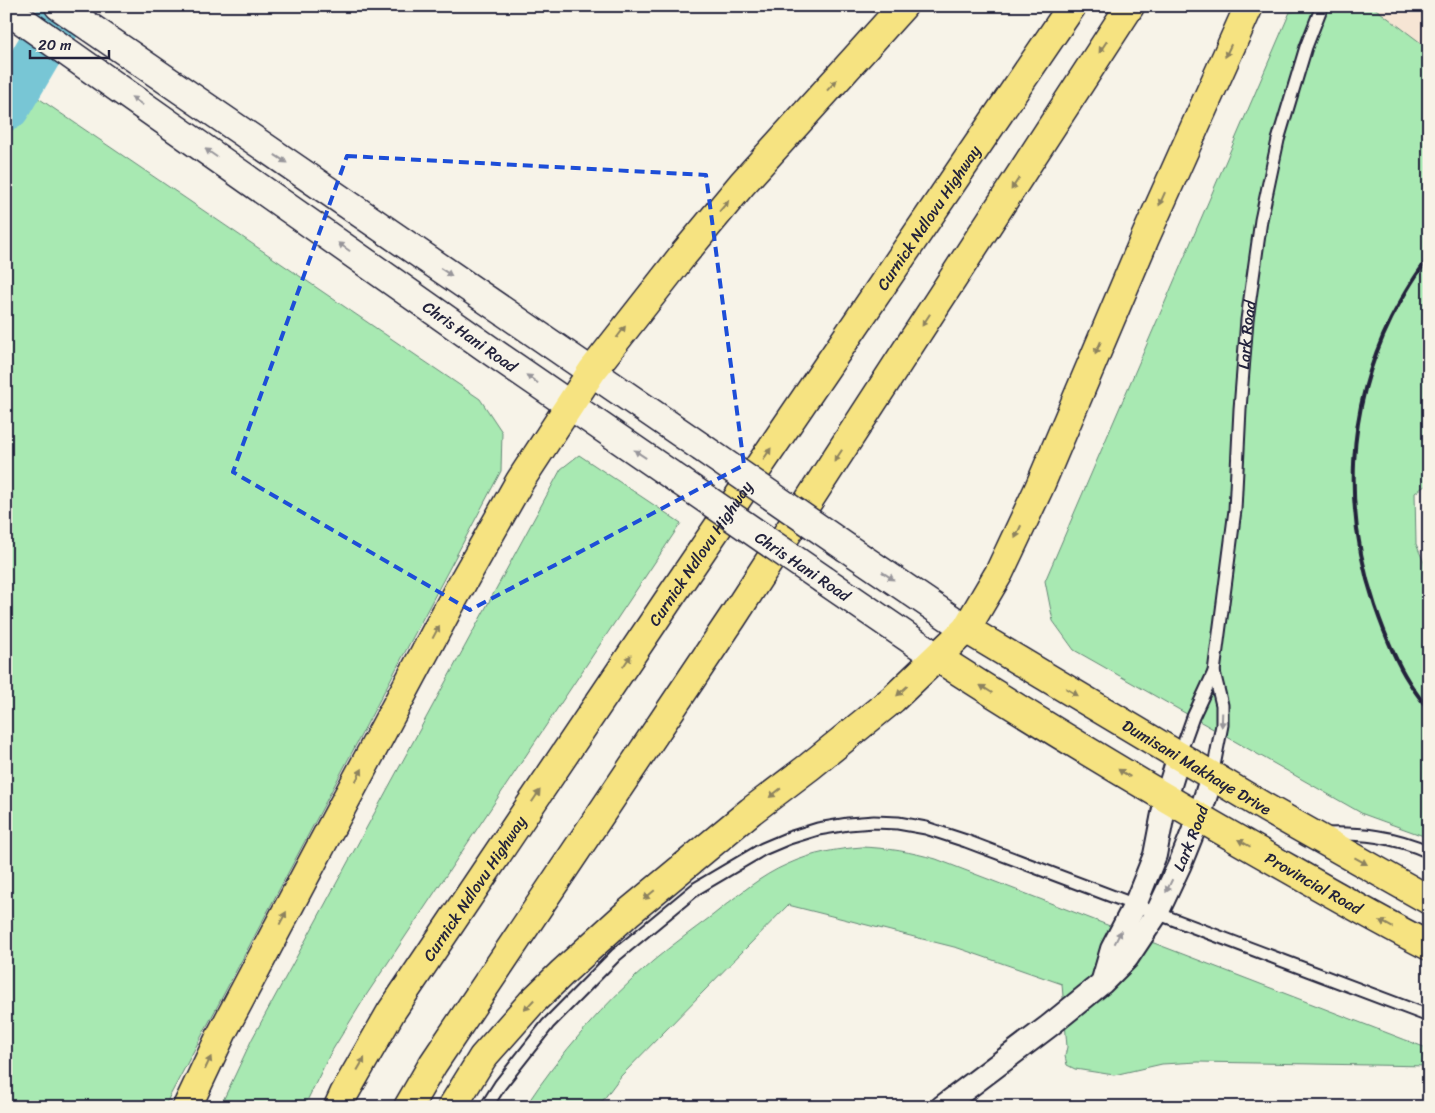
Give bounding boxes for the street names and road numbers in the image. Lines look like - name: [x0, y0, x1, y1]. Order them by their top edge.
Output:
- street label: Curnick Ndlovu Highway: [869, 138, 989, 297]
- street label: Chris Hani Road: [416, 293, 525, 381]
- street label: Lark Road: [1229, 297, 1265, 370]
- street label: Curnick Ndlovu Highway: [641, 474, 761, 632]
- street label: Chris Hani Road: [749, 523, 858, 610]
- street label: Dumisani Makhaye Drive: [1116, 711, 1277, 823]
- street label: Lark Road: [1165, 800, 1217, 876]
- street label: Curnick Ndlovu Highway: [415, 809, 535, 968]
- street label: Provincial Road: [1259, 844, 1369, 924]

